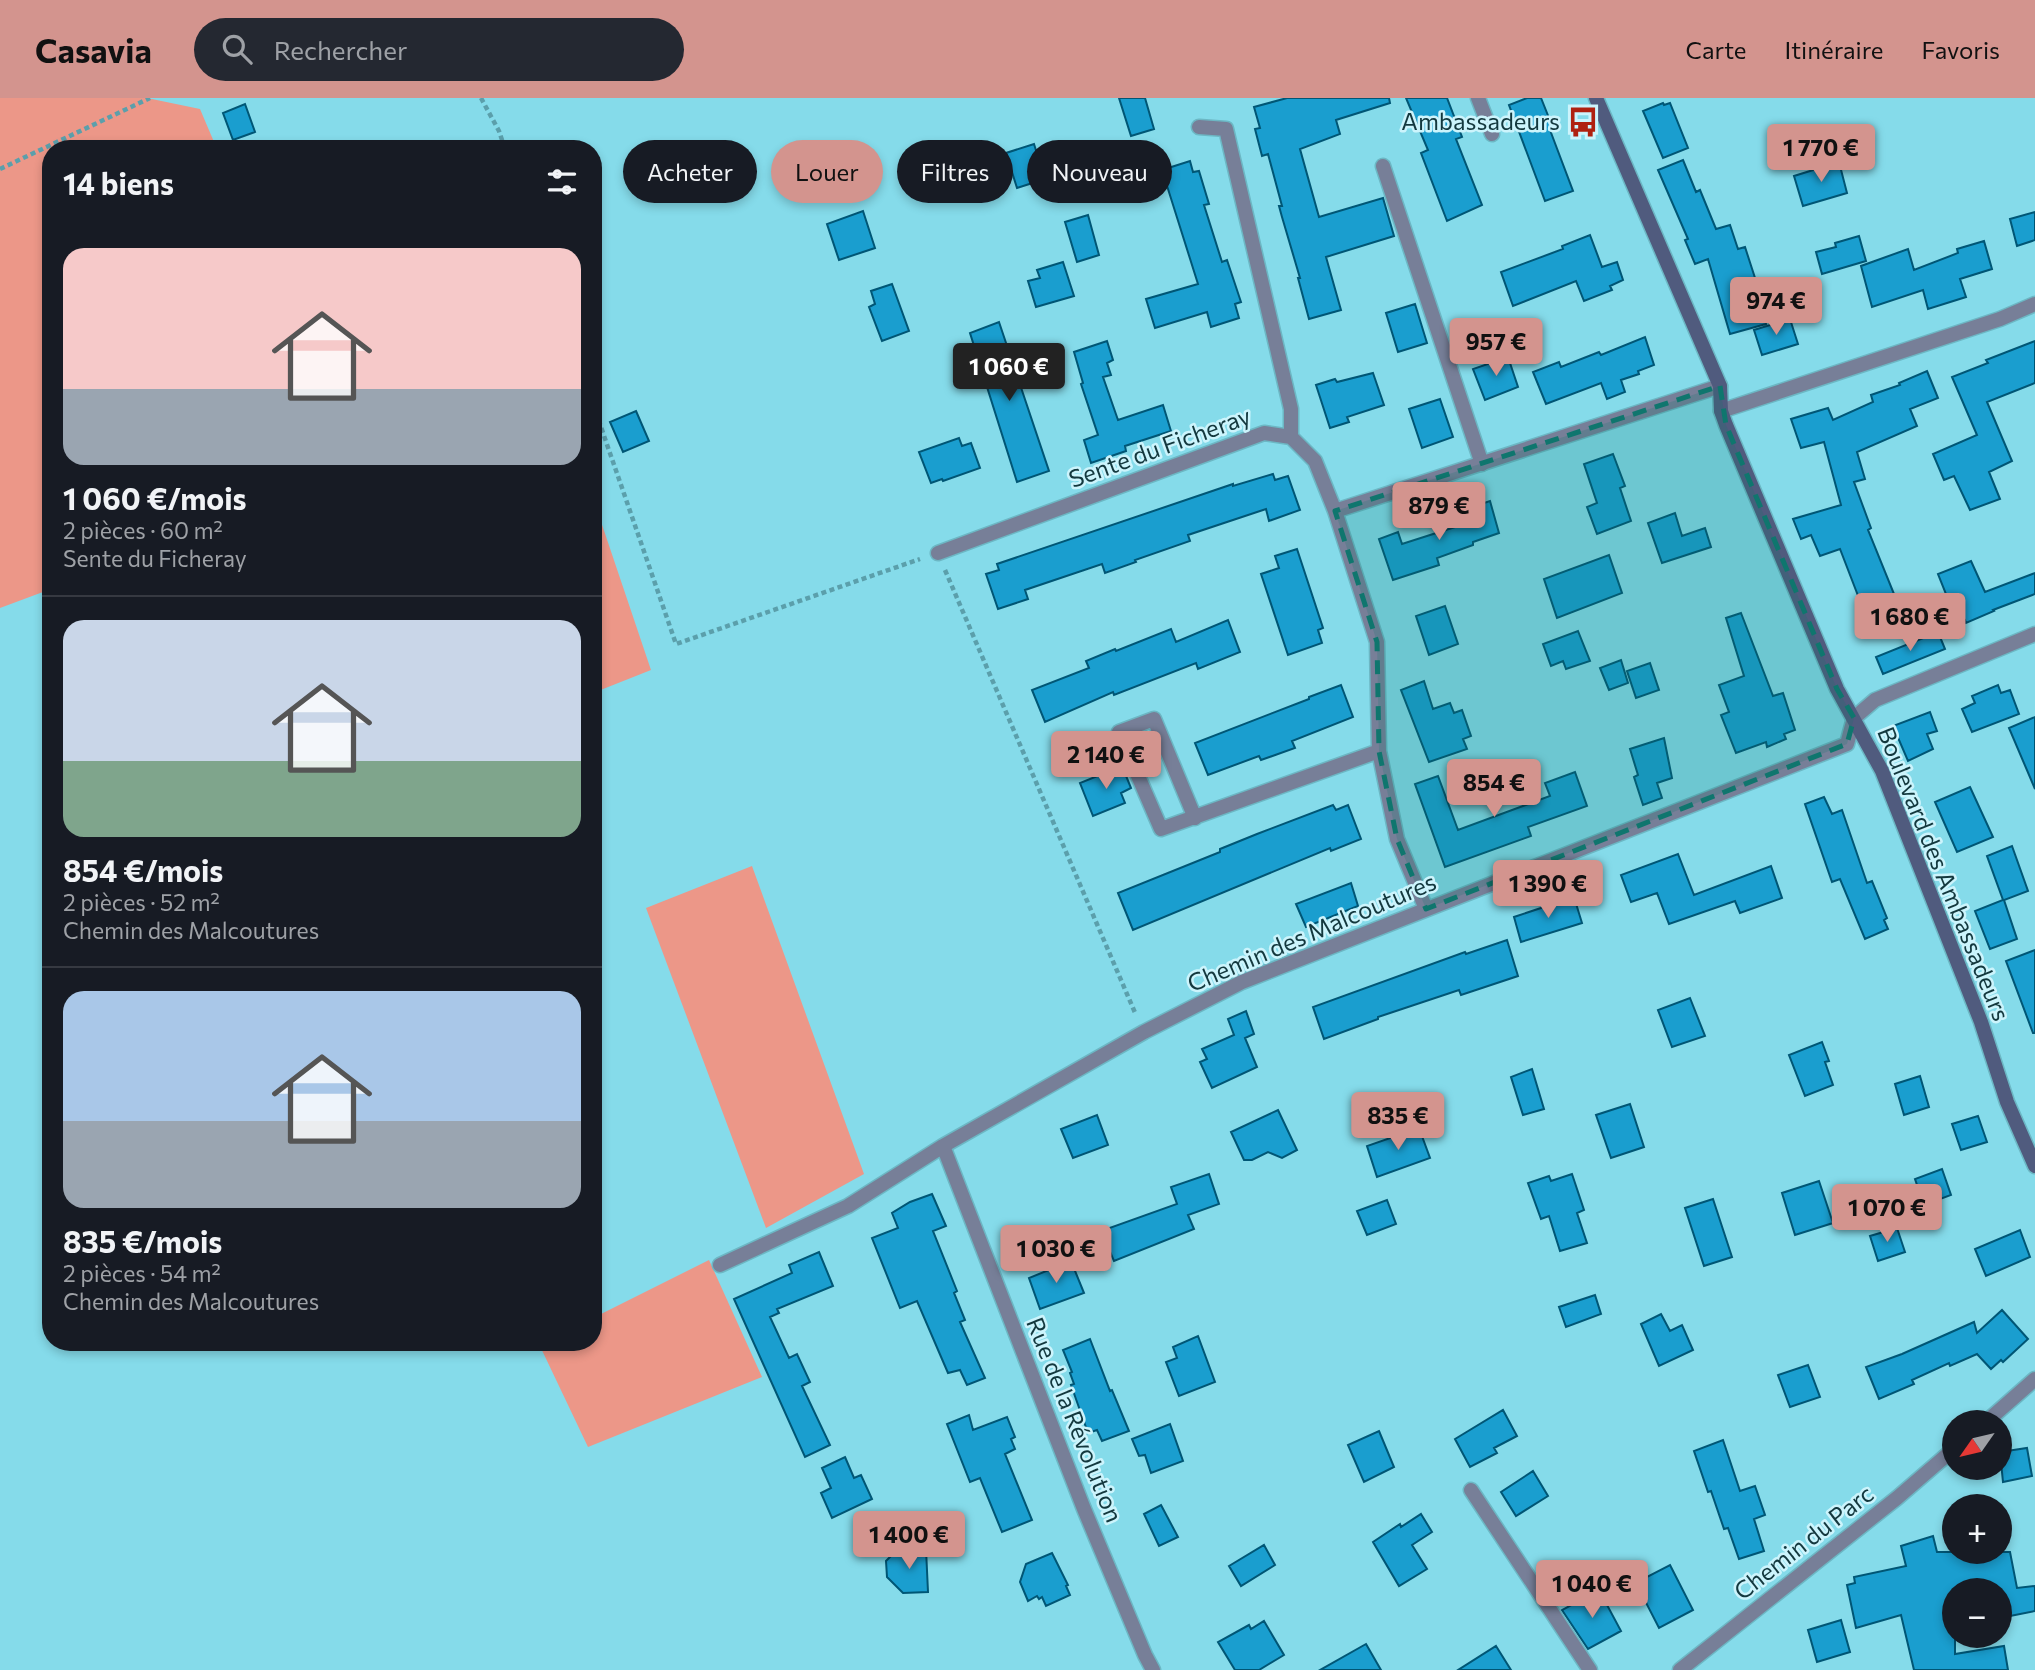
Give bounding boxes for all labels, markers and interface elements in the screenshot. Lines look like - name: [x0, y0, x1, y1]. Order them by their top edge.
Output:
- search box: [194, 18, 684, 81]
- text: Casavia: [35, 29, 152, 70]
- icon: search: [218, 30, 256, 68]
- text: Rechercher: [274, 34, 407, 65]
- text: Carte: [1686, 35, 1747, 64]
- text: Itinéraire: [1785, 35, 1884, 64]
- text: Favoris: [1922, 35, 2000, 64]
- bus stop icon: Ambassadeurs: [1566, 105, 1600, 139]
- place label: Ambassadeurs: [1401, 106, 1560, 135]
- pin: 1 770 €: [1756, 125, 1886, 184]
- text: 1 770 €: [1783, 133, 1859, 161]
- chip: Acheter: [623, 140, 757, 203]
- chip: Louer: [771, 140, 883, 203]
- chip: Filtres: [897, 140, 1013, 203]
- chip: Nouveau: [1027, 140, 1172, 203]
- icon: filters: [543, 163, 581, 201]
- text: 14 biens: [63, 164, 174, 201]
- pin: 974 €: [1727, 278, 1825, 337]
- text: 974 €: [1746, 286, 1806, 314]
- icon: home: [259, 293, 385, 419]
- pin: 957 €: [1447, 318, 1545, 378]
- text: 957 €: [1466, 327, 1526, 355]
- pin: 1 060 €: [944, 344, 1074, 403]
- text: 1 060 €: [969, 352, 1049, 380]
- street label: Sente du Ficheray: [1065, 400, 1254, 493]
- text: 1 060 €/mois: [63, 479, 247, 516]
- pin: 879 €: [1390, 482, 1488, 542]
- text: 879 €: [1408, 491, 1470, 519]
- text: 2 pièces · 60 m²: [63, 516, 223, 544]
- text: Sente du Ficheray: [63, 544, 247, 572]
- pin: 1 680 €: [1845, 594, 1975, 653]
- text: 1 680 €: [1870, 602, 1950, 630]
- icon: home: [259, 665, 385, 791]
- street label: Boulevard des Ambassadeurs: [1872, 722, 2017, 1025]
- pin: 2 140 €: [1041, 732, 1171, 791]
- text: 2 140 €: [1067, 740, 1145, 768]
- pin: 854 €: [1445, 760, 1543, 819]
- text: 854 €: [1463, 768, 1525, 796]
- text: 854 €/mois: [63, 851, 223, 888]
- pin: 1 390 €: [1483, 860, 1613, 920]
- street label: Chemin des Malcoutures: [1183, 866, 1440, 997]
- text: 1 390 €: [1509, 869, 1587, 897]
- text: 2 pièces · 52 m²: [63, 888, 220, 916]
- text: Chemin des Malcoutures: [63, 916, 319, 944]
- icon: home: [259, 1036, 385, 1162]
- pin: 835 €: [1349, 1093, 1447, 1152]
- text: 835 €: [1367, 1101, 1429, 1129]
- pin: 1 070 €: [1822, 1184, 1952, 1244]
- text: 1 070 €: [1848, 1193, 1926, 1221]
- text: 835 €/mois: [63, 1222, 222, 1259]
- pin: 1 030 €: [991, 1226, 1121, 1285]
- text: 1 030 €: [1016, 1234, 1096, 1262]
- text: 2 pièces · 54 m²: [63, 1259, 221, 1287]
- text: Chemin des Malcoutures: [63, 1287, 319, 1315]
- street label: Rue de la Révolution: [1021, 1313, 1130, 1526]
- north arrow: [1942, 1410, 2012, 1480]
- map controls: [1942, 1410, 2012, 1648]
- street label: Chemin du Parc: [1728, 1478, 1879, 1605]
- button: +: [1942, 1494, 2012, 1564]
- pin: 1 400 €: [844, 1512, 974, 1571]
- text: 1 400 €: [869, 1520, 949, 1548]
- pin: 1 040 €: [1527, 1560, 1657, 1620]
- text: 1 040 €: [1552, 1569, 1632, 1597]
- button: −: [1942, 1578, 2012, 1648]

